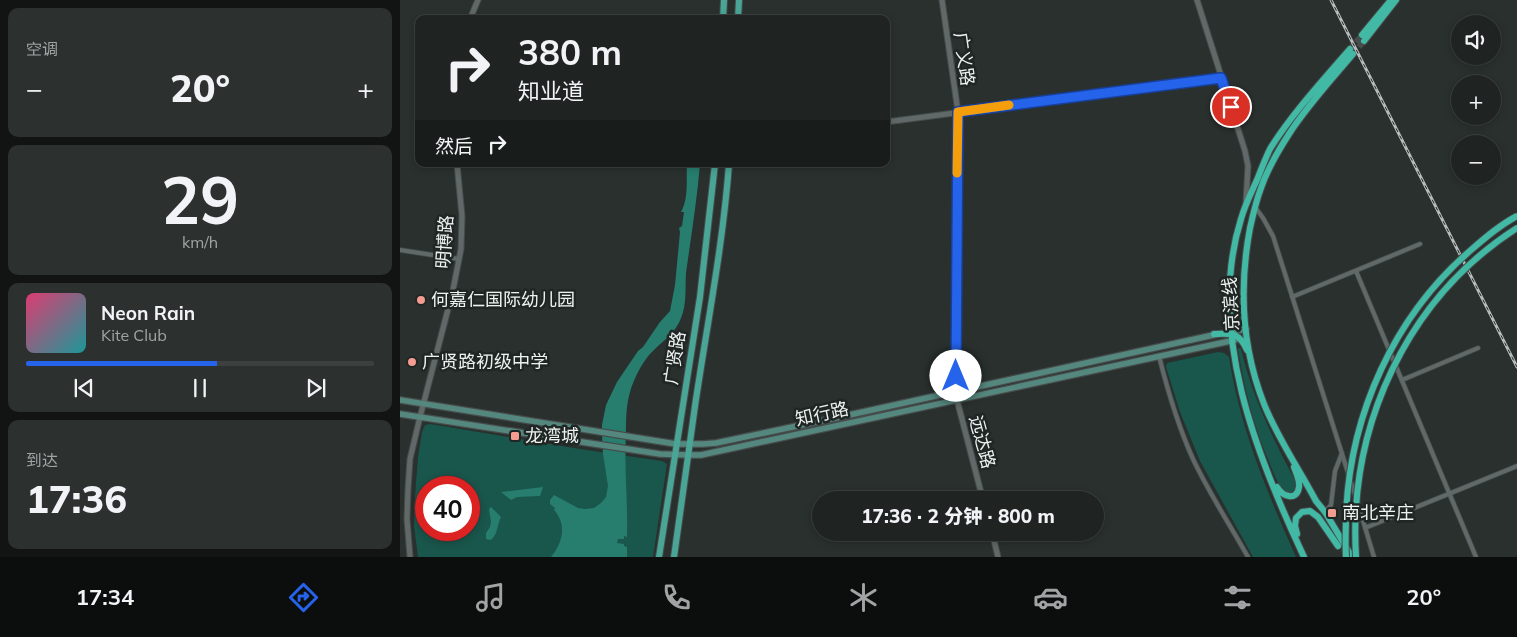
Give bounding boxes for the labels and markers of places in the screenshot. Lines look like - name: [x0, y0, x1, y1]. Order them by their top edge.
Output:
- pin: [1210, 86, 1252, 128]
- place label: 何嘉仁国际幼儿园: [431, 288, 575, 311]
- marker: 何嘉仁国际幼儿园: [415, 294, 427, 306]
- place label: 广贤路初级中学: [422, 350, 548, 373]
- marker: 广贤路初级中学: [406, 356, 418, 368]
- place label: 龙湾城: [525, 424, 579, 447]
- marker: 龙湾城: [509, 430, 521, 442]
- place label: 南北辛庄: [1342, 501, 1414, 524]
- marker: 南北辛庄: [1326, 507, 1338, 519]

